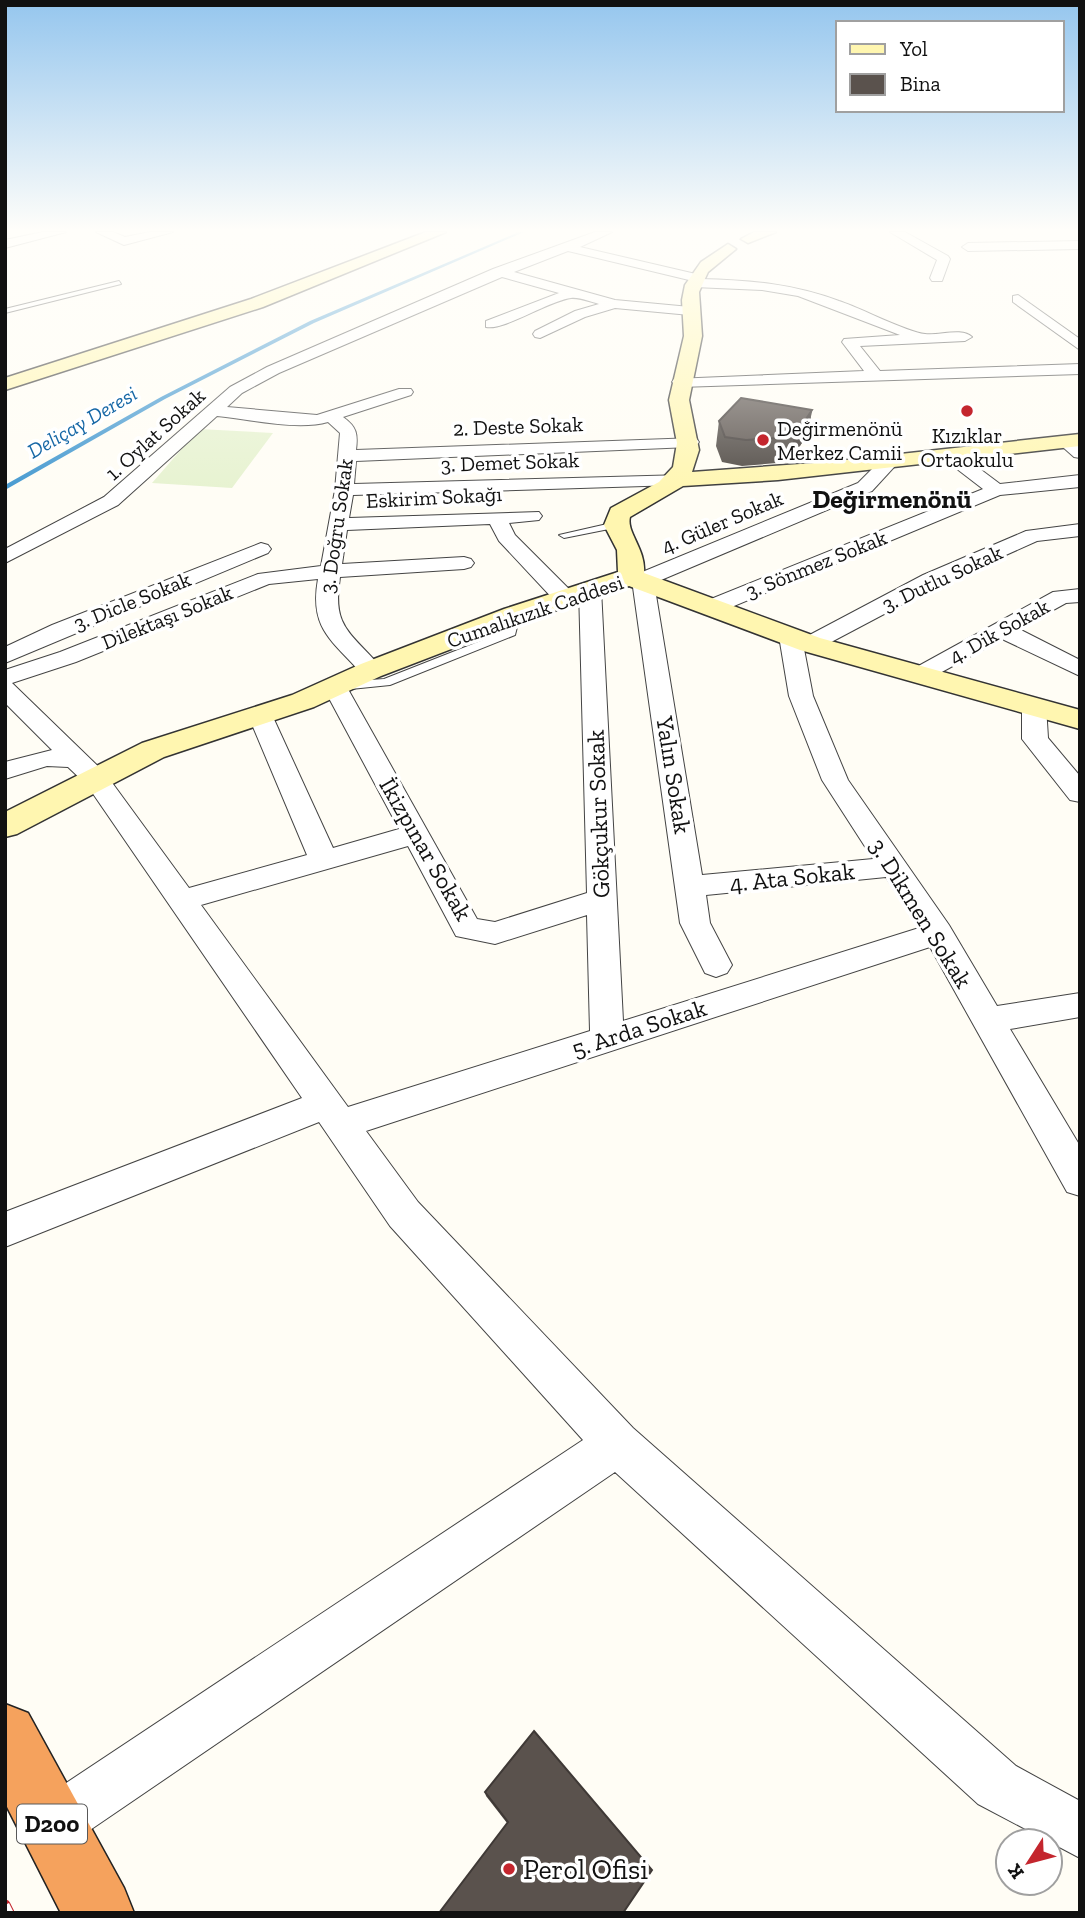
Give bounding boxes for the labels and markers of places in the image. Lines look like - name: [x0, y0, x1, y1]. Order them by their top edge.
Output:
- marker: Kızıklar Ortaokulu: [959, 403, 975, 419]
- place label: Değirmenönü Merkez Camii: [777, 416, 903, 465]
- place label: Kızıklar Ortaokulu: [921, 423, 1014, 472]
- marker: Değirmenönü Merkez Camii: [755, 432, 771, 448]
- place label: Perol Ofisi: [523, 1853, 648, 1886]
- marker: Perol Ofisi: [501, 1861, 517, 1877]

